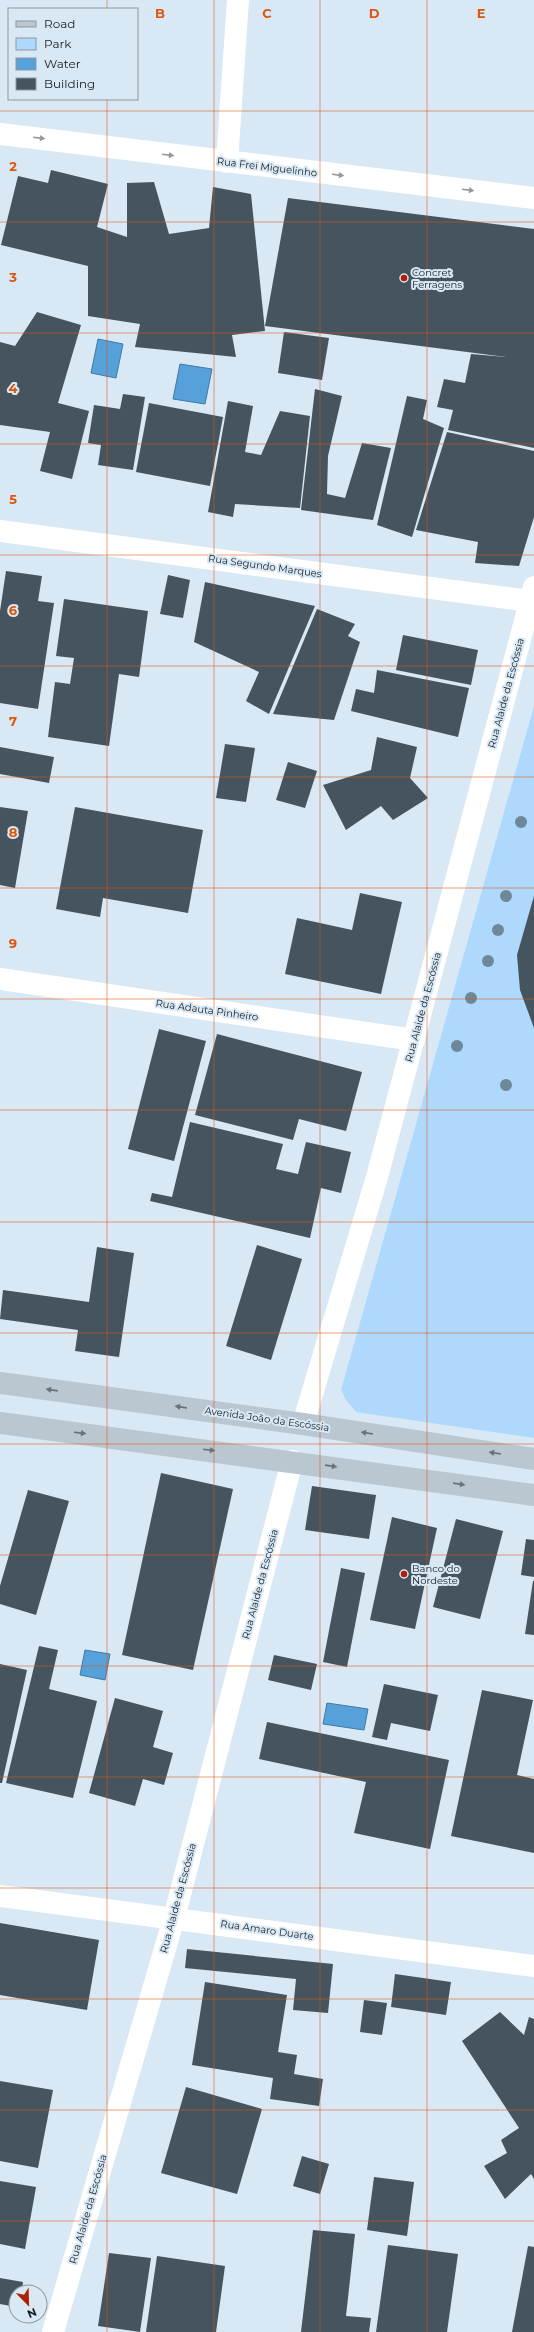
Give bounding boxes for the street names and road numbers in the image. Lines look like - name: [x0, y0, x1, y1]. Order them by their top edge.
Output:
- street label: Rua Frei Miguelinho: [216, 154, 318, 180]
- street label: Rua Segundo Marques: [207, 552, 323, 580]
- street label: Rua Alaide da Escóssia: [485, 637, 527, 749]
- street label: Rua Alaide da Escóssia: [402, 951, 444, 1063]
- street label: Rua Adauta Pinheiro: [155, 996, 259, 1024]
- street label: Avenida João da Escóssia: [204, 1404, 330, 1434]
- street label: Rua Alaide da Escóssia: [239, 1528, 281, 1640]
- street label: Rua Alaide da Escóssia: [157, 1842, 199, 1954]
- street label: Rua Amaro Duarte: [220, 1917, 314, 1943]
- street label: Rua Alaide da Escóssia: [66, 2153, 110, 2265]

